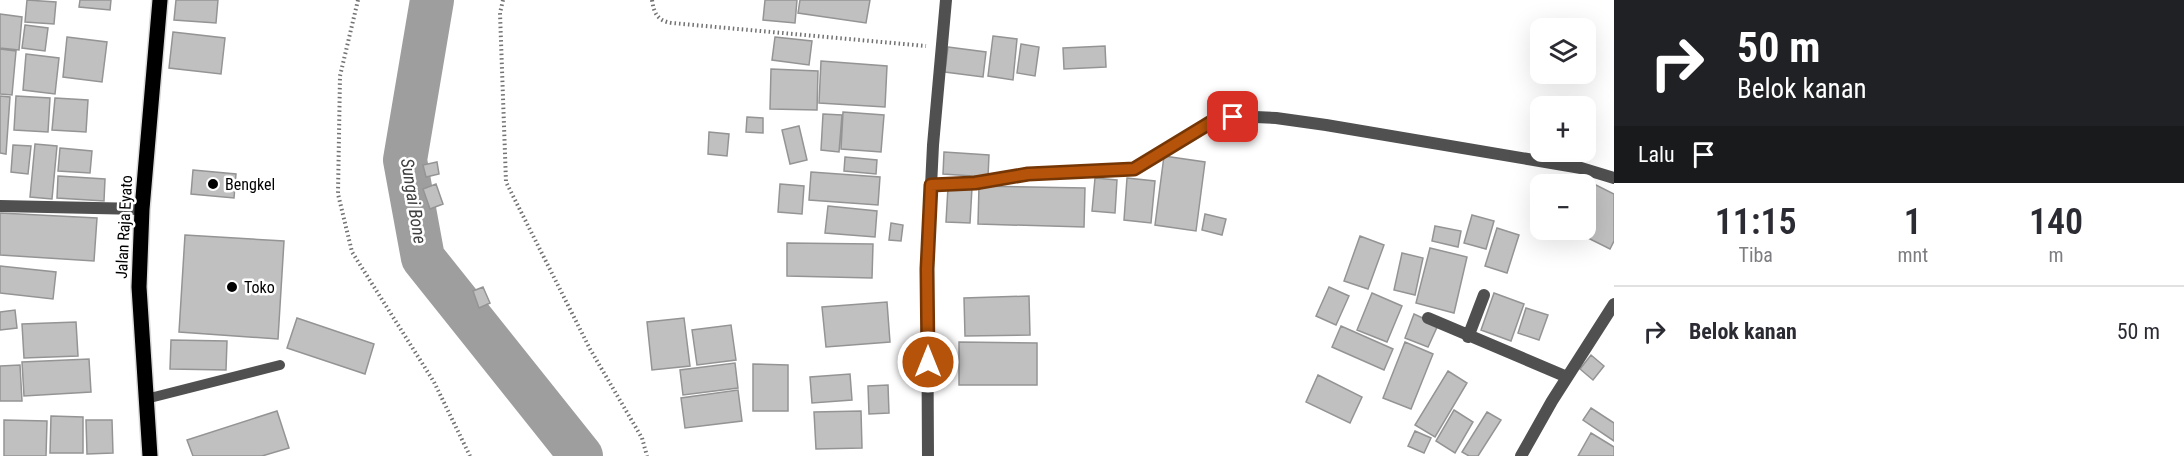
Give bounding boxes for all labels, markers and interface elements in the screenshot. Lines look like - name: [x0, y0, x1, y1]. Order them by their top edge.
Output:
- map controls: [1530, 18, 1596, 240]
- button: layers: [1530, 18, 1596, 84]
- text: 50 m: [1737, 23, 1820, 72]
- icon: right: [1638, 24, 1716, 102]
- text: Belok kanan: [1737, 73, 1867, 105]
- pin: [1207, 91, 1258, 142]
- button: +: [1530, 96, 1596, 162]
- icon: arrive: [1216, 100, 1249, 133]
- icon: arrive: [1687, 138, 1720, 171]
- text: Lalu: [1638, 142, 1675, 167]
- water label: Sungai Bone: [397, 157, 431, 245]
- button: −: [1530, 174, 1596, 240]
- street label: Jalan Raja Eyato: [112, 175, 136, 279]
- place label: Bengkel: [225, 175, 275, 194]
- marker: Bengkel: [206, 177, 220, 191]
- text: 11:15: [1715, 201, 1797, 243]
- text: 1: [1904, 201, 1922, 243]
- text: 140: [2029, 201, 2083, 243]
- text: Tiba: [1739, 243, 1773, 267]
- text: mnt: [1897, 243, 1928, 267]
- text: m: [2049, 243, 2064, 267]
- place label: Toko: [244, 278, 275, 297]
- marker: Toko: [225, 280, 239, 294]
- icon: right: [1638, 315, 1671, 348]
- text: Belok kanan: [1689, 319, 1797, 344]
- text: 50 m: [2117, 319, 2160, 344]
- position arrow: [896, 330, 960, 394]

